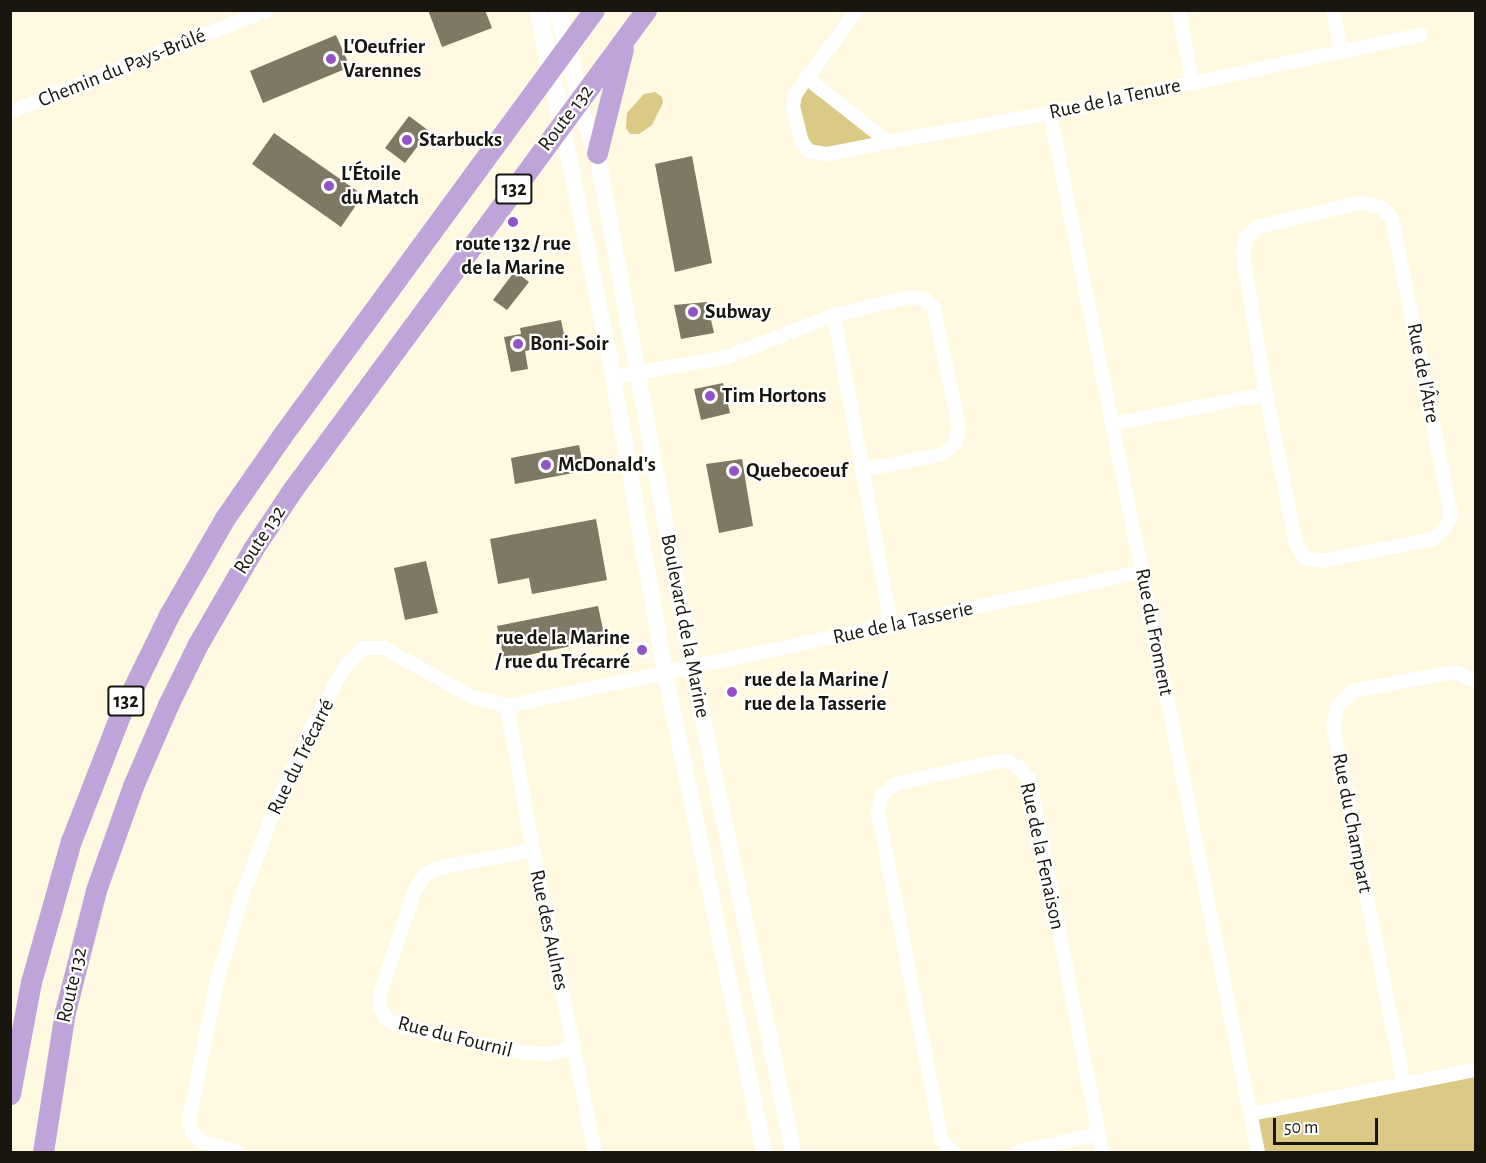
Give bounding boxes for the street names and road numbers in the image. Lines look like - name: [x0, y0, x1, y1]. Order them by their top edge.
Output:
- street label: Chemin du Pays-Brûlé: [35, 23, 209, 113]
- street label: Rue de la Tenure: [1047, 73, 1183, 125]
- street label: Route 132: [533, 80, 599, 156]
- road number: 132: [494, 172, 534, 206]
- street label: Rue de l'Âtre: [1401, 321, 1445, 425]
- street label: Route 132: [228, 501, 292, 579]
- street label: Boulevard de la Marine: [655, 532, 715, 720]
- street label: Rue du Froment: [1129, 566, 1179, 698]
- street label: Rue de la Tasserie: [831, 596, 975, 650]
- road number: 132: [106, 684, 146, 718]
- street label: Rue du Trécarré: [262, 695, 340, 819]
- street label: Rue du Champart: [1326, 751, 1378, 895]
- street label: Rue de la Fenaison: [1014, 780, 1070, 932]
- street label: Rue des Aulnes: [524, 867, 574, 993]
- street label: Route 132: [51, 945, 93, 1025]
- street label: Rue du Fournil: [395, 1011, 515, 1063]

